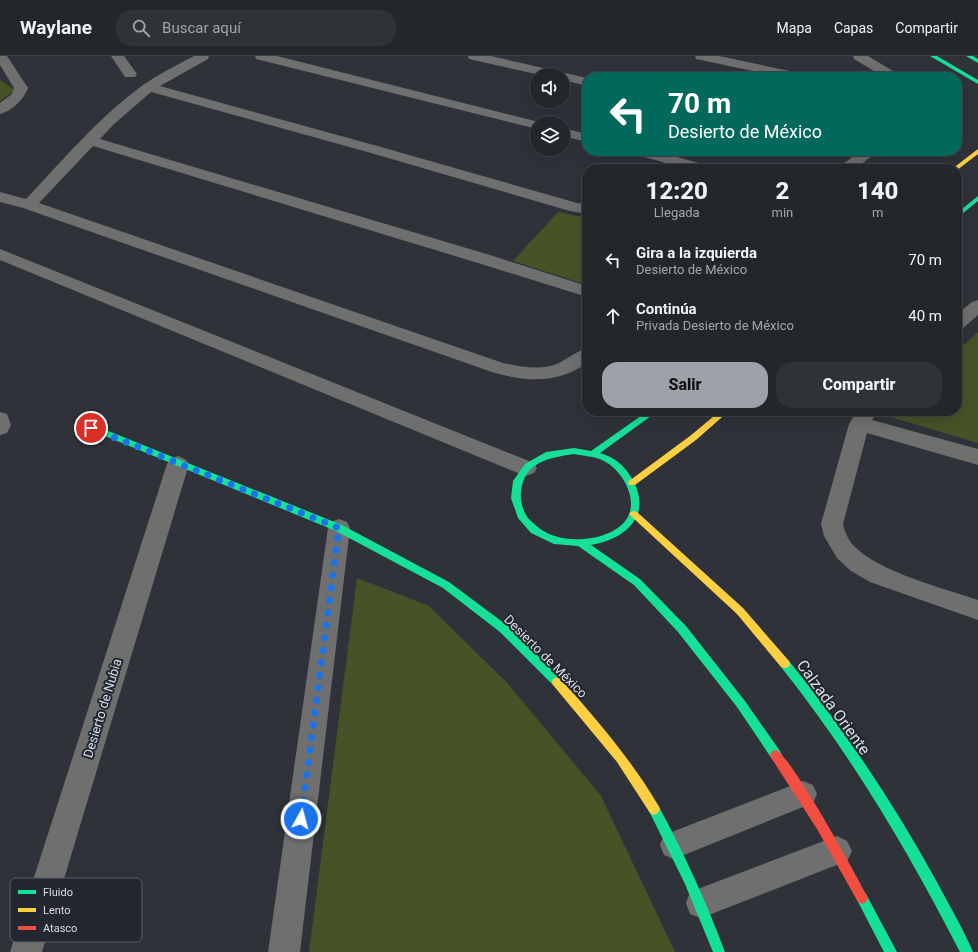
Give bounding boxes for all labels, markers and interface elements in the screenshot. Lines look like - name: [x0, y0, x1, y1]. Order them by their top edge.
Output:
- search box: [116, 10, 396, 46]
- text: Waylane: [20, 16, 92, 39]
- icon: search: [130, 17, 152, 39]
- text: Buscar aquí: [162, 19, 241, 37]
- text: Mapa: [777, 20, 812, 36]
- text: Capas: [834, 20, 873, 36]
- text: Compartir: [895, 20, 958, 36]
- map controls: [530, 68, 570, 156]
- button: sound: [530, 68, 570, 108]
- text: 70 m: [668, 87, 731, 120]
- icon: left: [602, 88, 654, 140]
- button: layers: [530, 116, 570, 156]
- text: Desierto de México: [668, 121, 822, 142]
- text: 12:20: [646, 177, 708, 205]
- text: 2: [775, 177, 789, 205]
- text: 140: [857, 177, 898, 205]
- text: Llegada: [654, 205, 700, 220]
- text: min: [772, 205, 793, 220]
- text: m: [872, 205, 883, 220]
- text: Gira a la izquierda: [636, 244, 757, 262]
- icon: left: [602, 249, 624, 271]
- text: 70 m: [908, 251, 942, 269]
- text: Desierto de México: [636, 262, 747, 277]
- text: Continúa: [636, 300, 697, 318]
- icon: ahead: [602, 305, 624, 327]
- text: 40 m: [908, 307, 942, 325]
- text: Privada Desierto de México: [636, 318, 794, 333]
- button: Salir: [602, 362, 768, 408]
- button: Compartir: [776, 362, 942, 408]
- pin: [74, 411, 108, 445]
- icon: arrive: [80, 417, 102, 439]
- street label: Desierto de México: [501, 612, 590, 701]
- street label: Calzada Oriente: [793, 656, 874, 758]
- street label: Desierto de Nubia: [80, 657, 125, 760]
- position arrow: [280, 798, 322, 840]
- legend: [10, 878, 142, 942]
- text: Fluido: [43, 886, 73, 899]
- text: Lento: [43, 904, 71, 917]
- text: Atasco: [43, 922, 77, 935]

